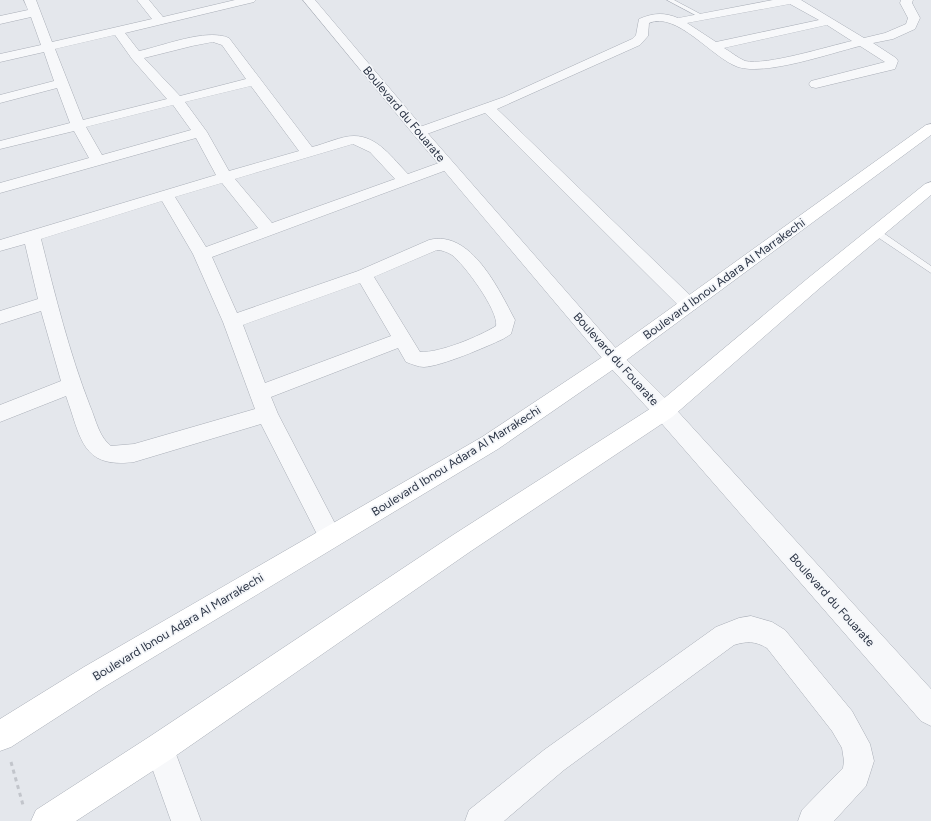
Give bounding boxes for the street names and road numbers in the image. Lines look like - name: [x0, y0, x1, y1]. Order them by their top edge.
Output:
- street label: Boulevard du Fouarate: [360, 63, 448, 165]
- street label: Boulevard Ibnou Adara Al Marrakechi: [640, 216, 808, 342]
- street label: Boulevard du Fouarate: [570, 310, 662, 409]
- street label: Boulevard Ibnou Adara Al Marrakechi: [369, 403, 543, 519]
- street label: Boulevard du Fouarate: [786, 551, 878, 650]
- street label: Boulevard Ibnou Adara Al Marrakechi: [90, 570, 266, 684]

